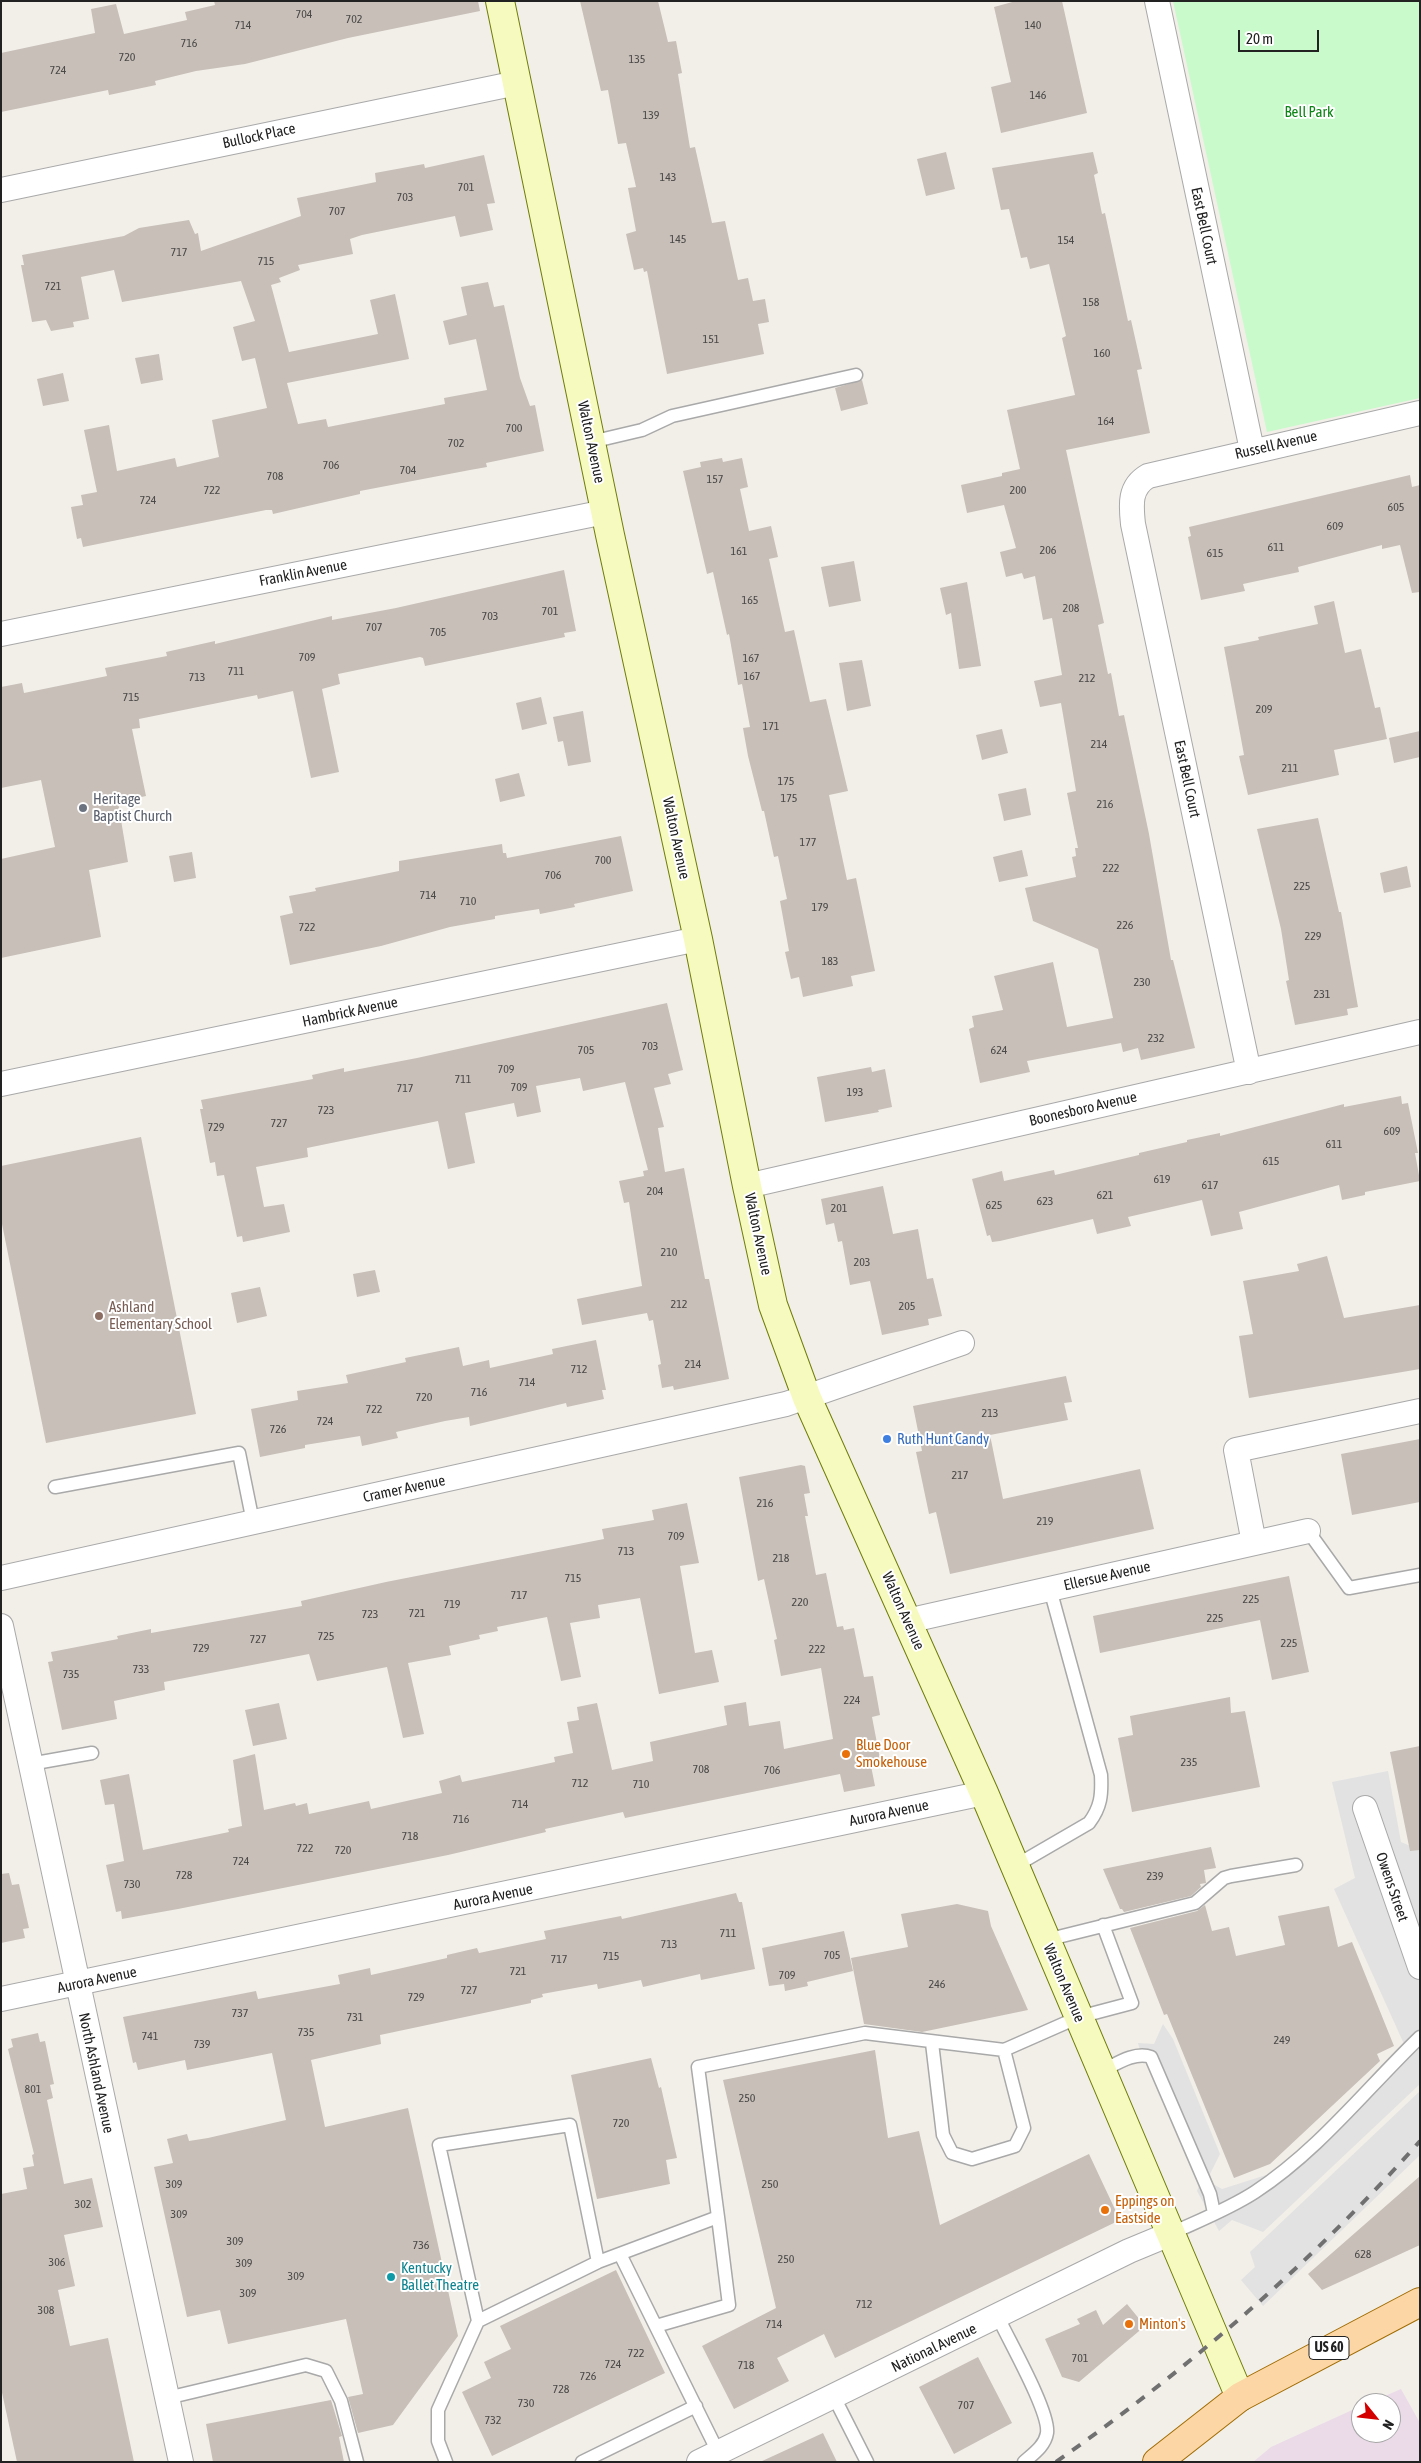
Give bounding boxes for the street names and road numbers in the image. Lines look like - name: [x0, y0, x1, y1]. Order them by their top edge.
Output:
- street label: Bullock Place: [221, 119, 297, 153]
- street label: East Bell Court: [1187, 186, 1221, 266]
- street label: Walton Avenue: [574, 399, 608, 485]
- street label: Russell Avenue: [1233, 427, 1319, 463]
- street label: Franklin Avenue: [258, 556, 348, 590]
- street label: East Bell Court: [1170, 739, 1204, 819]
- street label: Walton Avenue: [659, 795, 693, 881]
- street label: Hambrick Avenue: [301, 993, 399, 1031]
- street label: Boonesboro Avenue: [1027, 1088, 1139, 1130]
- street label: Walton Avenue: [741, 1191, 775, 1277]
- street label: Cramer Avenue: [361, 1472, 447, 1506]
- street label: Ellersue Avenue: [1062, 1557, 1152, 1595]
- street label: Walton Avenue: [878, 1569, 928, 1653]
- street label: Aurora Avenue: [848, 1796, 930, 1830]
- street label: Owens Street: [1372, 1850, 1412, 1924]
- street label: Aurora Avenue: [452, 1880, 534, 1914]
- street label: Walton Avenue: [1039, 1941, 1089, 2025]
- street label: Aurora Avenue: [56, 1963, 138, 1997]
- street label: North Ashland Avenue: [74, 2011, 118, 2135]
- street label: National Avenue: [889, 2320, 979, 2376]
- road number: US 60: [1309, 2336, 1349, 2360]

